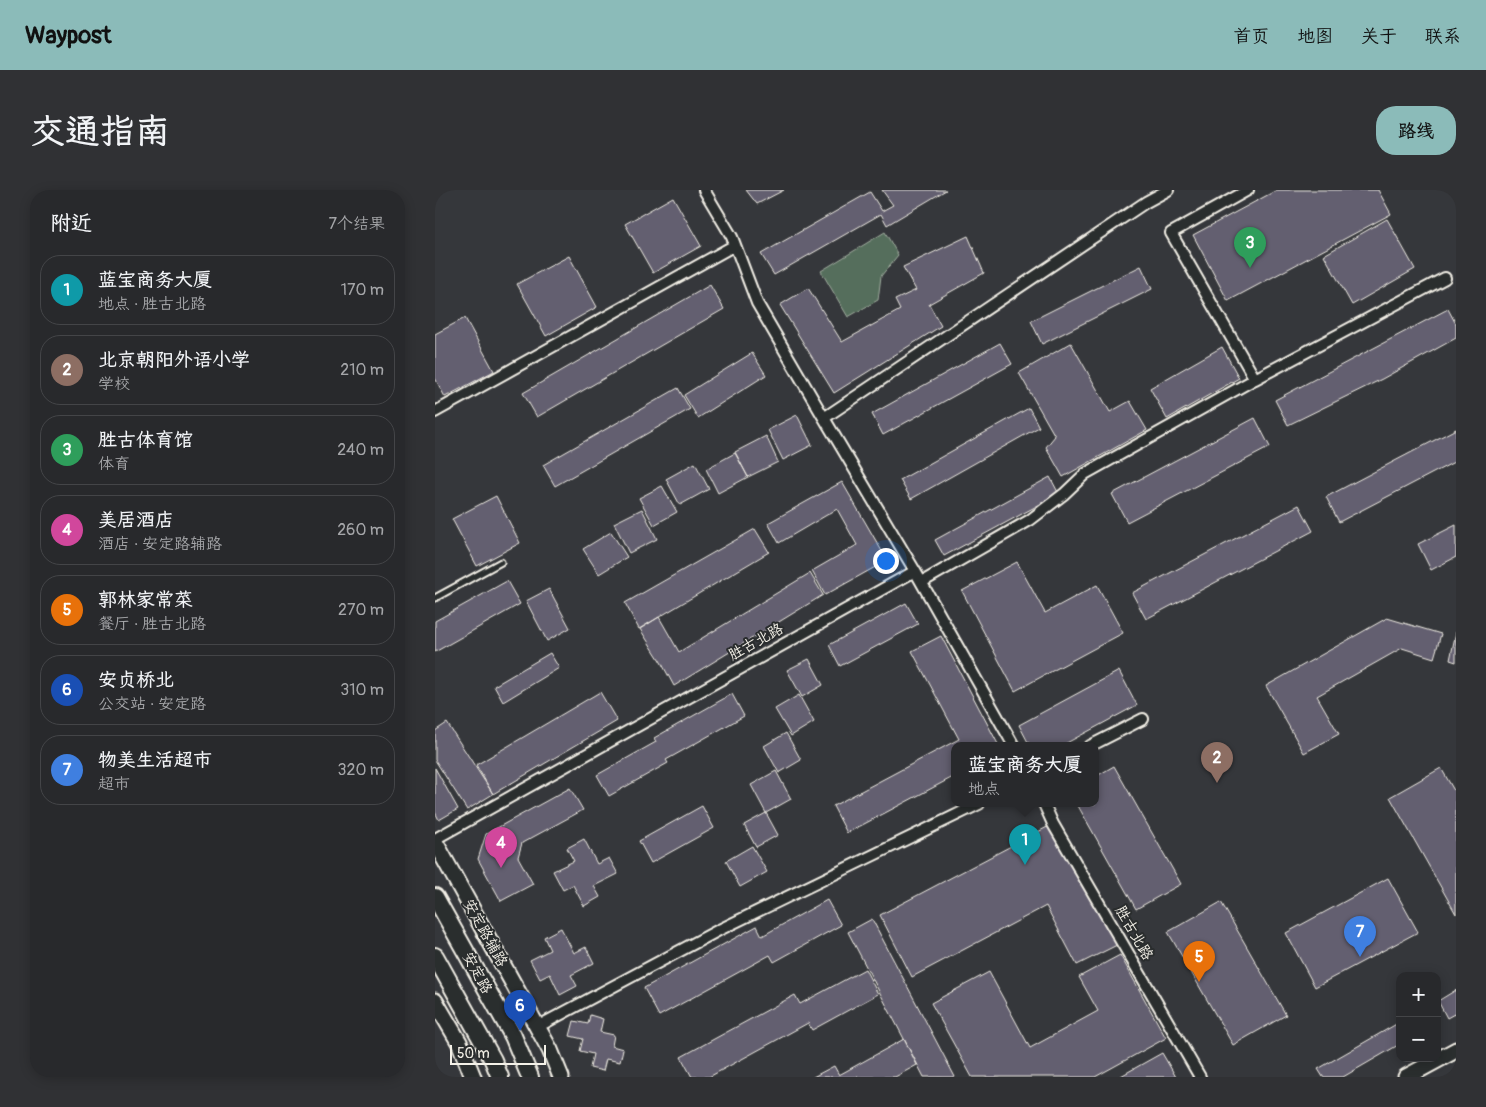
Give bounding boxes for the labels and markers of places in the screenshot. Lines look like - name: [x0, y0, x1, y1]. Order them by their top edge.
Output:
- pin: 3: [1234, 227, 1266, 268]
- pin: 2: [1201, 742, 1233, 783]
- pin: 1: [1009, 824, 1041, 865]
- pin: 4: [485, 827, 517, 868]
- pin: 7: [1344, 916, 1376, 957]
- pin: 5: [1183, 941, 1215, 982]
- pin: 6: [504, 990, 536, 1031]

